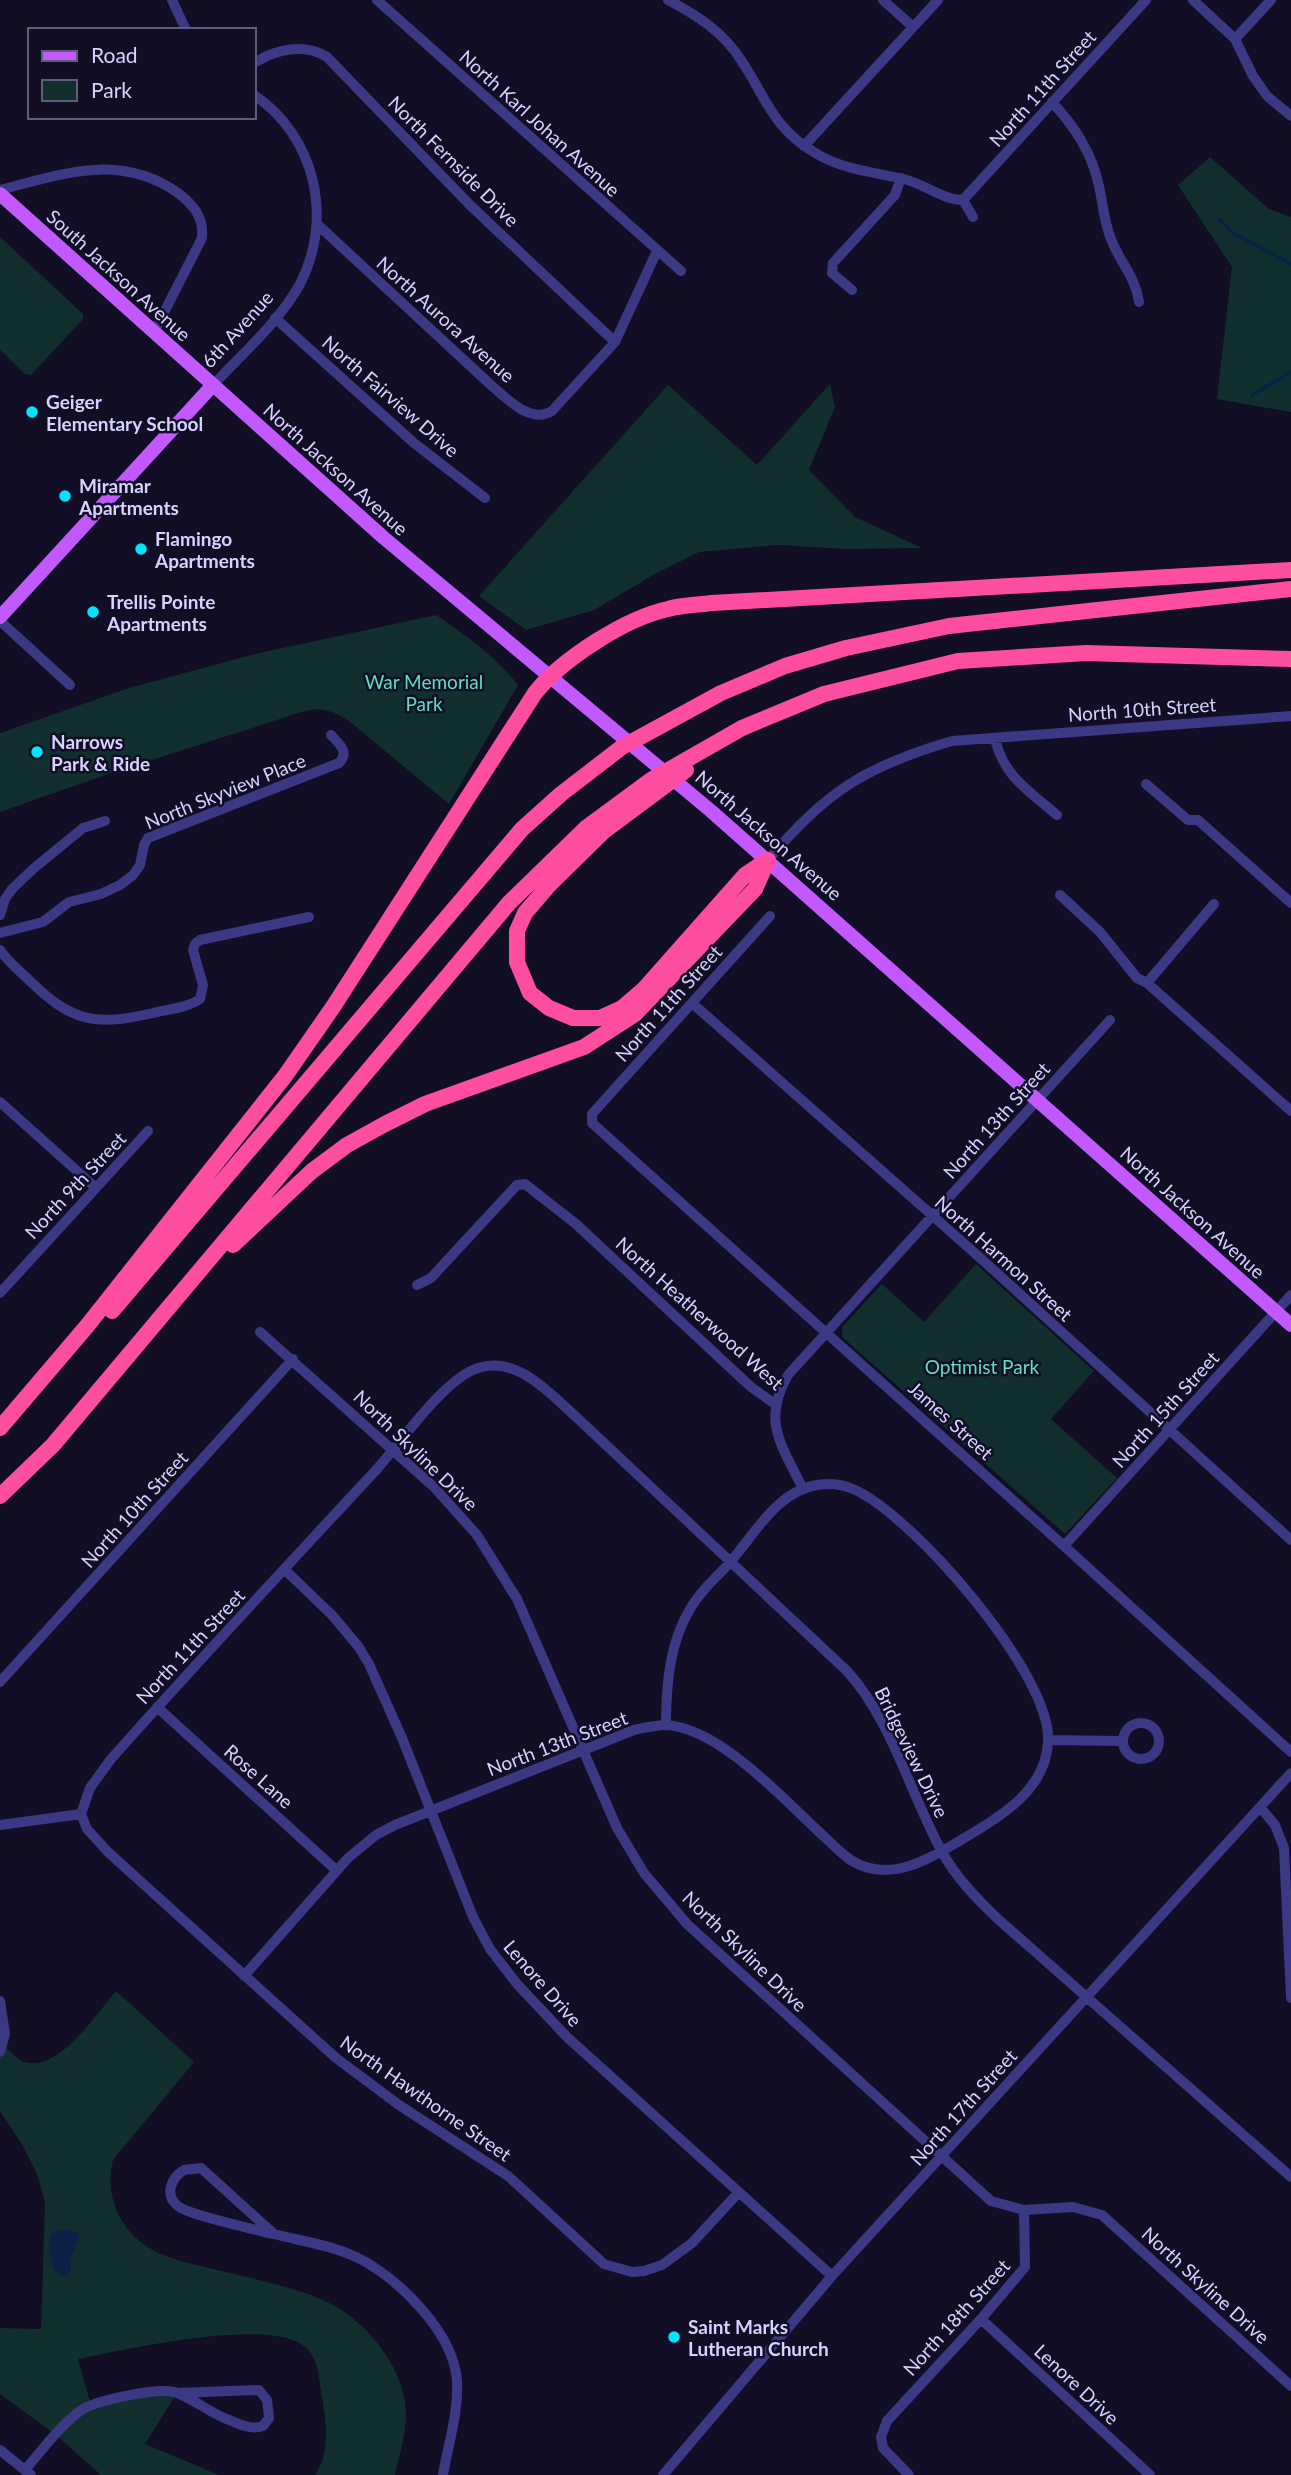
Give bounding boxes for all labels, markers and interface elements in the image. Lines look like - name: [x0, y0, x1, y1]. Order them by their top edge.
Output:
- street label: North 11th Street: [984, 25, 1100, 151]
- legend: [28, 28, 256, 119]
- text: Road: [91, 42, 138, 67]
- street label: North Karl Johan Avenue: [455, 45, 625, 201]
- text: Park: [91, 77, 132, 102]
- street label: North Fernside Drive: [384, 91, 524, 231]
- street label: South Jackson Avenue: [42, 204, 196, 346]
- street label: North Aurora Avenue: [372, 251, 520, 387]
- street label: 6th Avenue: [196, 286, 278, 372]
- street label: North Fairview Drive: [318, 330, 464, 462]
- place label: Geiger Elementary School: [46, 390, 203, 435]
- street label: North Jackson Avenue: [259, 398, 413, 540]
- marker: Geiger Elementary School: [24, 404, 40, 420]
- place label: Miramar Apartments: [78, 474, 179, 519]
- marker: Miramar Apartments: [57, 488, 73, 504]
- place label: Flamingo Apartments: [154, 527, 255, 572]
- marker: Flamingo Apartments: [133, 541, 149, 557]
- place label: Trellis Pointe Apartments: [106, 590, 215, 635]
- marker: Trellis Pointe Apartments: [85, 604, 101, 620]
- park label: War Memorial Park: [365, 670, 483, 715]
- street label: North 10th Street: [1067, 692, 1217, 726]
- place label: Narrows Park & Ride: [51, 730, 150, 775]
- marker: Narrows Park & Ride: [29, 744, 45, 760]
- street label: North Skyview Place: [141, 748, 309, 834]
- street label: North Jackson Avenue: [691, 765, 847, 905]
- street label: North 11th Street: [610, 940, 726, 1066]
- street label: North 13th Street: [938, 1057, 1054, 1183]
- street label: North 9th Street: [20, 1127, 130, 1243]
- street label: North Jackson Avenue: [1116, 1141, 1270, 1283]
- street label: North Harmon Street: [931, 1190, 1077, 1326]
- street label: North Heatherwood West: [612, 1232, 789, 1394]
- street label: North 15th Street: [1107, 1346, 1223, 1472]
- park label: Optimist Park: [925, 1355, 1040, 1378]
- street label: James Street: [904, 1376, 998, 1464]
- street label: North Skyline Drive: [349, 1385, 483, 1515]
- street label: North 10th Street: [76, 1446, 192, 1572]
- street label: North 11th Street: [131, 1584, 249, 1708]
- street label: Bridgeview Drive: [870, 1683, 954, 1821]
- street label: North 13th Street: [484, 1706, 631, 1780]
- street label: Rose Lane: [220, 1739, 298, 1813]
- street label: North Skyline Drive: [678, 1886, 812, 2016]
- street label: Lenore Drive: [499, 1935, 587, 2031]
- street label: North Hawthorne Street: [336, 2030, 516, 2166]
- street label: North 17th Street: [905, 2044, 1021, 2170]
- street label: North Skyline Drive: [1138, 2222, 1274, 2348]
- street label: North 18th Street: [898, 2254, 1014, 2380]
- place label: Saint Marks Lutheran Church: [688, 2315, 829, 2360]
- marker: Saint Marks Lutheran Church: [666, 2329, 682, 2345]
- street label: Lenore Drive: [1030, 2339, 1124, 2429]

